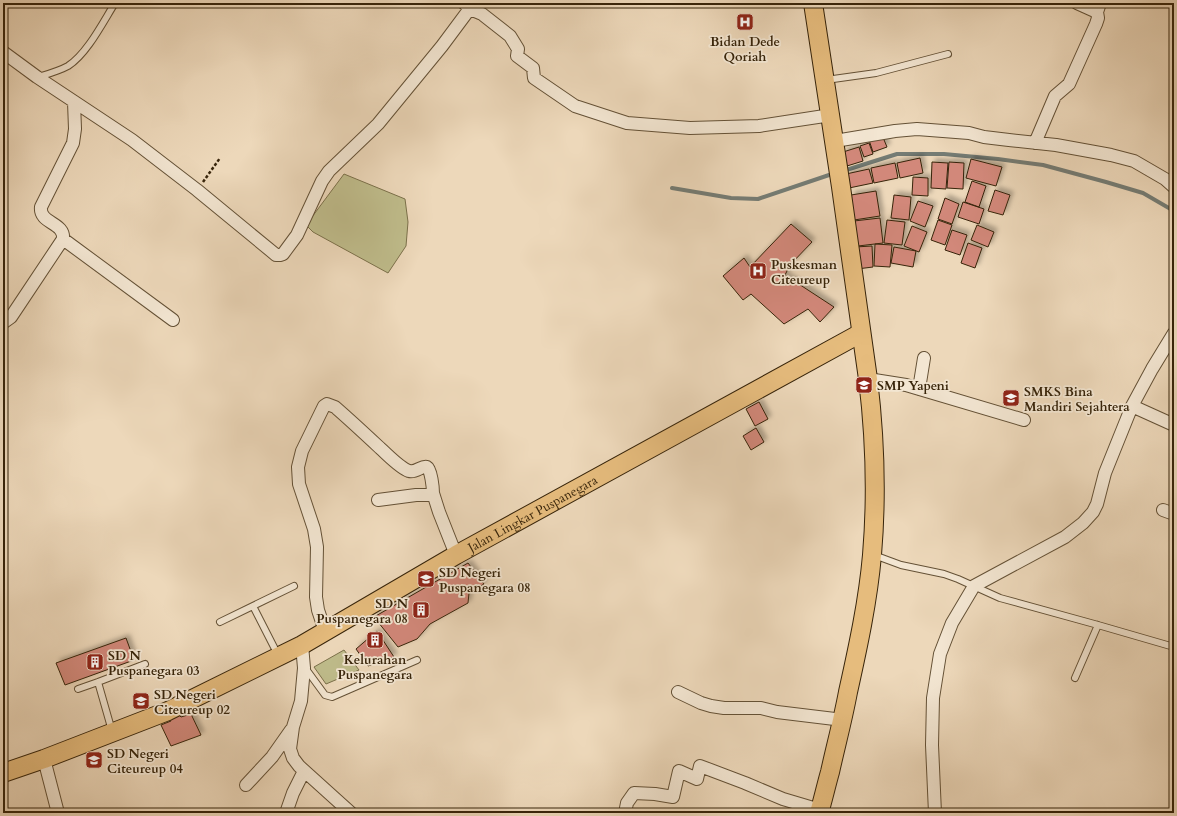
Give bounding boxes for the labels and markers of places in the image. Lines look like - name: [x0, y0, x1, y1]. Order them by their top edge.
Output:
- hospital icon: Bidan Dede Qoriah: [735, 12, 755, 32]
- place label: Bidan Dede Qoriah: [710, 33, 780, 66]
- place label: Puskesman Citeureup: [771, 256, 838, 289]
- hospital icon: Puskesman Citeureup: [748, 261, 768, 281]
- school or university icon: SMP Yapeni: [854, 375, 874, 395]
- place label: SMP Yapeni: [877, 377, 949, 395]
- place label: SMKS Bina Mandiri Sejahtera: [1024, 383, 1130, 416]
- school or university icon: SMKS Bina Mandiri Sejahtera: [1001, 388, 1021, 408]
- place label: SD Negeri Puspanegara 08: [439, 564, 531, 597]
- school or university icon: SD Negeri Puspanegara 08: [416, 569, 436, 589]
- place label: SD N Puspanegara 08: [316, 595, 409, 628]
- building icon: SD N Puspanegara 08: [411, 600, 431, 620]
- building icon: Kelurahan Puspanegara: [365, 630, 385, 650]
- place label: SD N Puspanegara 03: [108, 647, 200, 680]
- place label: Kelurahan Puspanegara: [338, 651, 413, 684]
- building icon: SD N Puspanegara 03: [85, 652, 105, 672]
- place label: SD Negeri Citeureup 02: [154, 686, 230, 719]
- school or university icon: SD Negeri Citeureup 02: [131, 691, 151, 711]
- place label: SD Negeri Citeureup 04: [107, 745, 183, 778]
- school or university icon: SD Negeri Citeureup 04: [84, 750, 104, 770]

